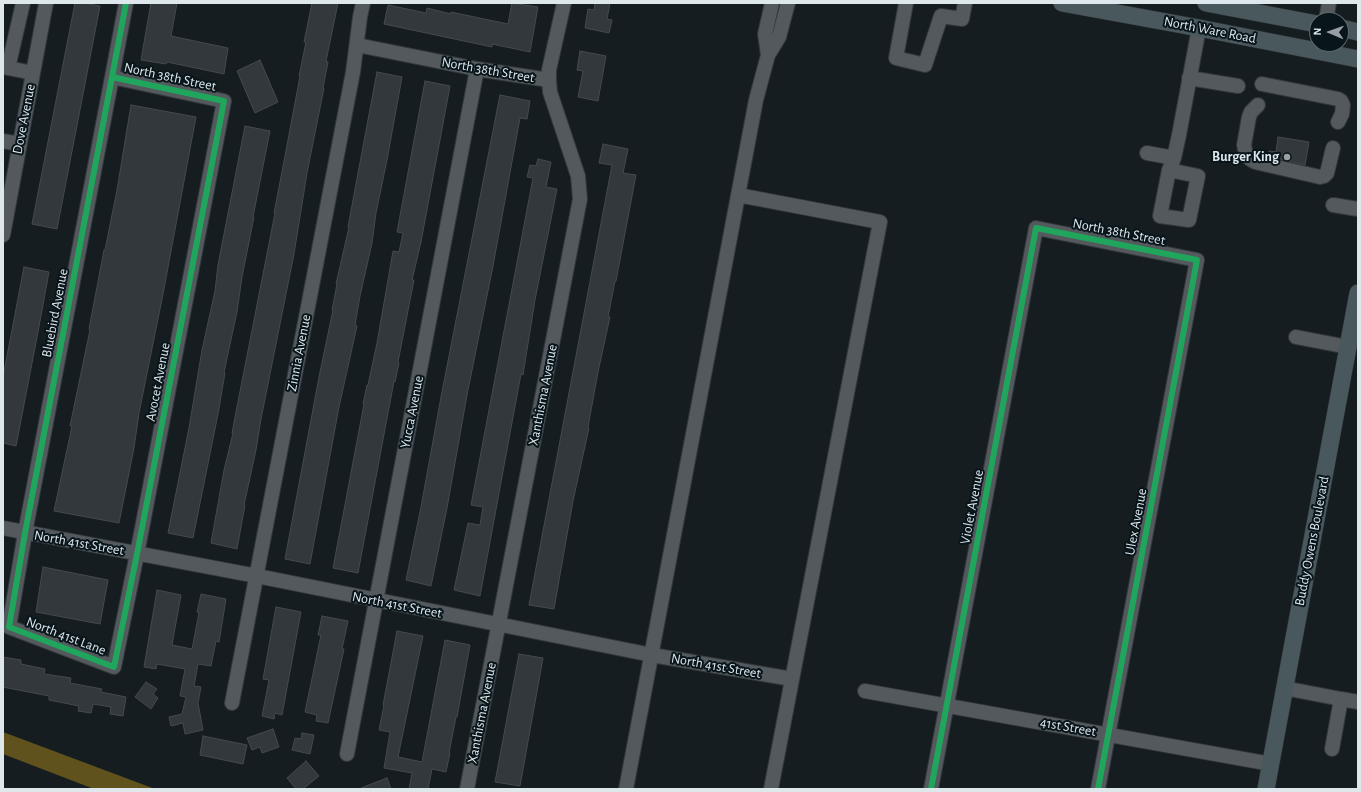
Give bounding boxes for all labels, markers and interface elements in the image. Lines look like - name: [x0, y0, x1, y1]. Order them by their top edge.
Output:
- north arrow: [1309, 12, 1349, 52]
- street label: North Ware Road: [1162, 13, 1258, 47]
- text: N: [1312, 28, 1323, 36]
- street label: North 38th Street: [440, 54, 536, 86]
- street label: North 38th Street: [122, 59, 218, 95]
- street label: Dove Avenue: [9, 83, 39, 155]
- place label: Burger King: [1212, 149, 1279, 165]
- marker: Burger King: [1282, 152, 1292, 162]
- street label: North 38th Street: [1071, 215, 1167, 249]
- street label: Bluebird Avenue: [38, 267, 72, 359]
- street label: Zinnia Avenue: [283, 313, 315, 393]
- street label: Avocet Avenue: [142, 341, 174, 423]
- street label: Xanthisma Avenue: [525, 343, 561, 447]
- street label: Yucca Avenue: [397, 374, 427, 450]
- street label: Violet Avenue: [957, 468, 987, 546]
- street label: Buddy Owens Boulevard: [1291, 475, 1333, 607]
- street label: Ulex Avenue: [1121, 487, 1151, 557]
- street label: North 41st Street: [33, 527, 125, 559]
- street label: North 41st Street: [351, 588, 443, 622]
- street label: North 41st Lane: [24, 613, 108, 659]
- street label: North 41st Street: [670, 650, 762, 682]
- street label: Xanthisma Avenue: [464, 661, 500, 765]
- street label: 41st Street: [1039, 714, 1097, 740]

